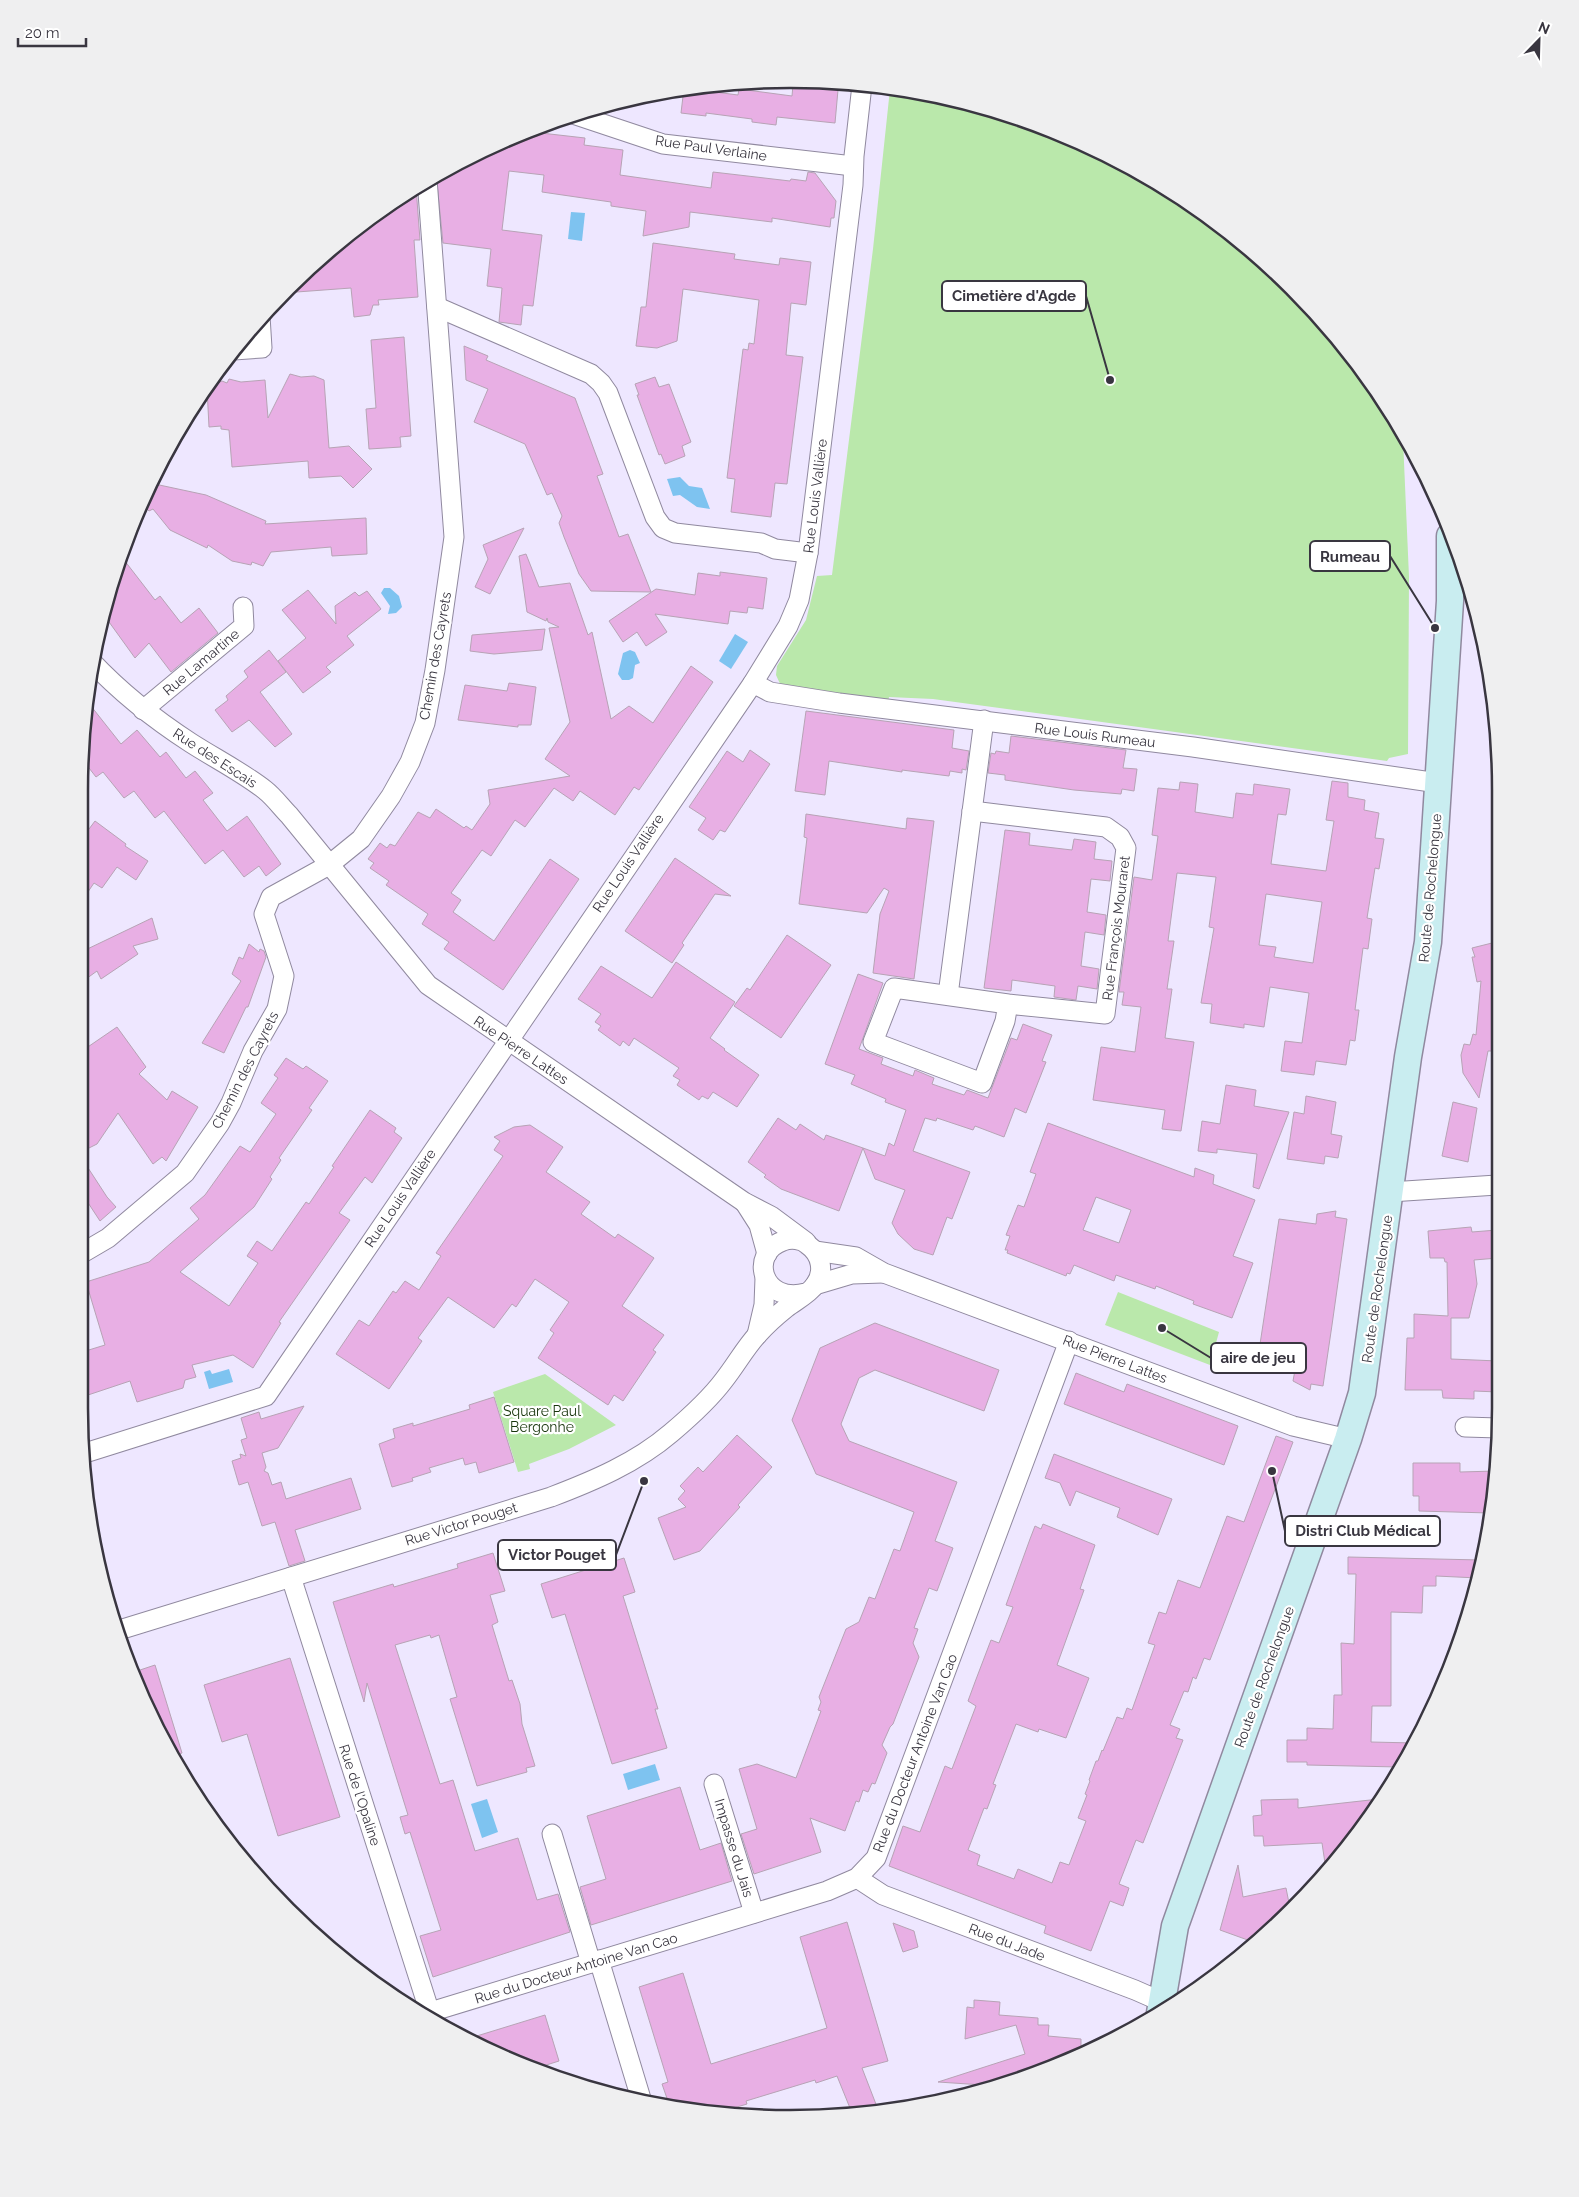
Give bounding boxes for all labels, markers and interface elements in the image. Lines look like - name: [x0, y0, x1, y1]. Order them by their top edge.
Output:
- scale bar: [18, 15, 85, 47]
- north arrow: [1514, 15, 1564, 65]
- text: N: [1536, 19, 1552, 37]
- text: 20 m: [25, 24, 60, 42]
- street label: Rue Paul Verlaine: [654, 132, 768, 164]
- callout: Cimetière d'Agde: [942, 281, 1086, 311]
- text: Cimetière d'Agde: [952, 287, 1076, 305]
- street label: Rue Louis Vallière: [800, 438, 830, 554]
- callout: Rumeau: [1310, 541, 1390, 571]
- text: Rumeau: [1320, 548, 1380, 566]
- street label: Chemin des Cayrets: [416, 590, 454, 721]
- street label: Rue Lamartine: [160, 626, 242, 698]
- street label: Rue Louis Rumeau: [1034, 720, 1156, 750]
- street label: Rue des Escais: [170, 725, 260, 791]
- street label: Rue Louis Vallière: [589, 811, 667, 915]
- street label: Route de Rochelongue: [1416, 813, 1444, 963]
- street label: Rue François Mouraret: [1099, 854, 1133, 1001]
- street label: Chemin des Cayrets: [208, 1008, 282, 1131]
- street label: Rue Pierre Lattes: [471, 1012, 571, 1088]
- street label: Rue Louis Vallière: [361, 1146, 439, 1250]
- street label: Route de Rochelongue: [1359, 1214, 1395, 1364]
- street label: Rue Pierre Lattes: [1061, 1332, 1170, 1386]
- callout: aire de jeu: [1211, 1343, 1306, 1373]
- text: aire de jeu: [1220, 1349, 1296, 1367]
- park label: Square Paul Bergonhe: [503, 1403, 581, 1435]
- street label: Rue Victor Pouget: [403, 1499, 519, 1549]
- callout: Distri Club Médical: [1285, 1516, 1440, 1546]
- text: Distri Club Médical: [1295, 1522, 1431, 1540]
- callout: Victor Pouget: [498, 1540, 616, 1570]
- text: Victor Pouget: [508, 1546, 606, 1564]
- street label: Route de Rochelongue: [1231, 1604, 1297, 1750]
- street label: Rue du Docteur Antoine Van Cao: [870, 1652, 960, 1854]
- street label: Rue de l'Opaline: [336, 1742, 384, 1848]
- street label: Impasse du Jais: [711, 1797, 757, 1899]
- street label: Rue du Jade: [967, 1920, 1047, 1964]
- street label: Rue du Docteur Antoine Van Cao: [473, 1929, 679, 2007]

